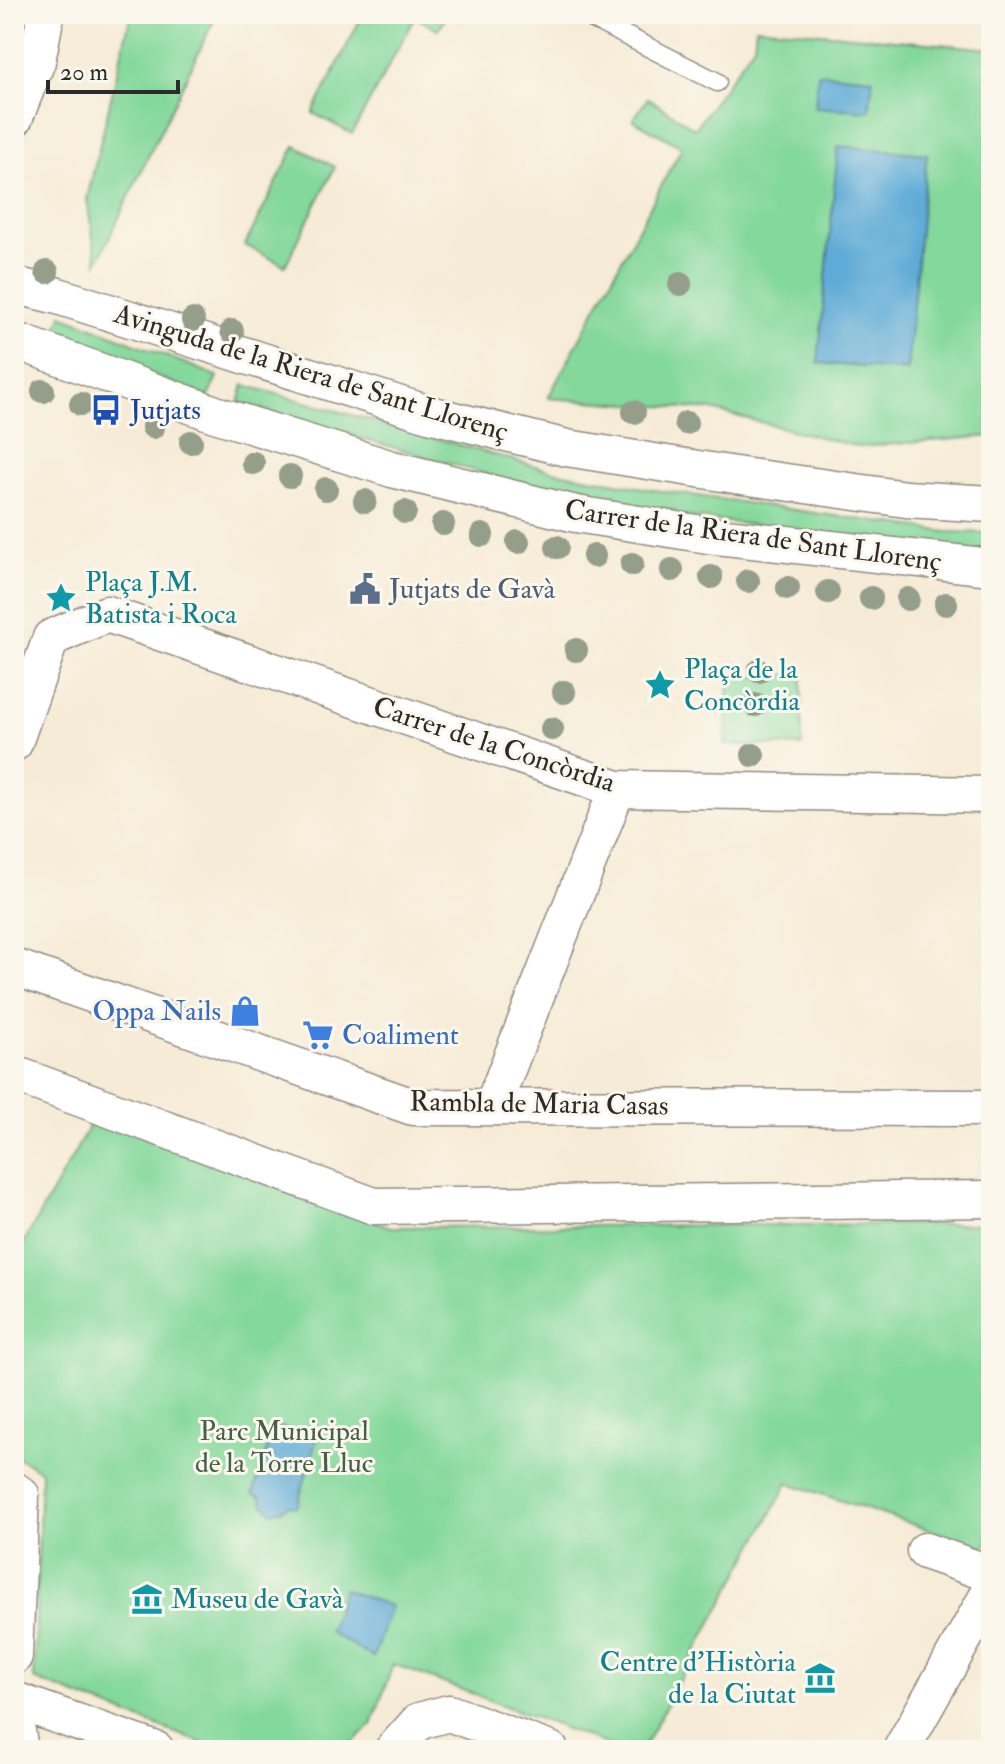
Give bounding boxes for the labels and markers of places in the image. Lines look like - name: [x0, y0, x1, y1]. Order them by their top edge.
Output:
- bus stop icon: Jutjats: [89, 393, 123, 427]
- place label: Jutjats: [129, 393, 201, 428]
- place label: Plaça J.M. Batista i Roca: [85, 565, 237, 632]
- public building icon: Jutjats de Gavà: [348, 572, 382, 606]
- place label: Jutjats de Gavà: [388, 572, 556, 607]
- place icon: Plaça J.M. Batista i Roca: [44, 581, 78, 615]
- place label: Plaça de la Concòrdia: [684, 652, 801, 719]
- place icon: Plaça de la Concòrdia: [643, 668, 677, 702]
- place label: Oppa Nails: [92, 994, 221, 1029]
- shop icon: Oppa Nails: [228, 994, 262, 1028]
- supermarket icon: Coaliment: [301, 1018, 335, 1052]
- place label: Coaliment: [342, 1018, 459, 1053]
- museum icon: Museu de Gavà: [130, 1582, 164, 1616]
- place label: Museu de Gavà: [171, 1582, 344, 1617]
- place label: Centre d'Història de la Ciutat: [600, 1645, 796, 1712]
- museum icon: Centre d'Història de la Ciutat: [803, 1661, 837, 1695]

